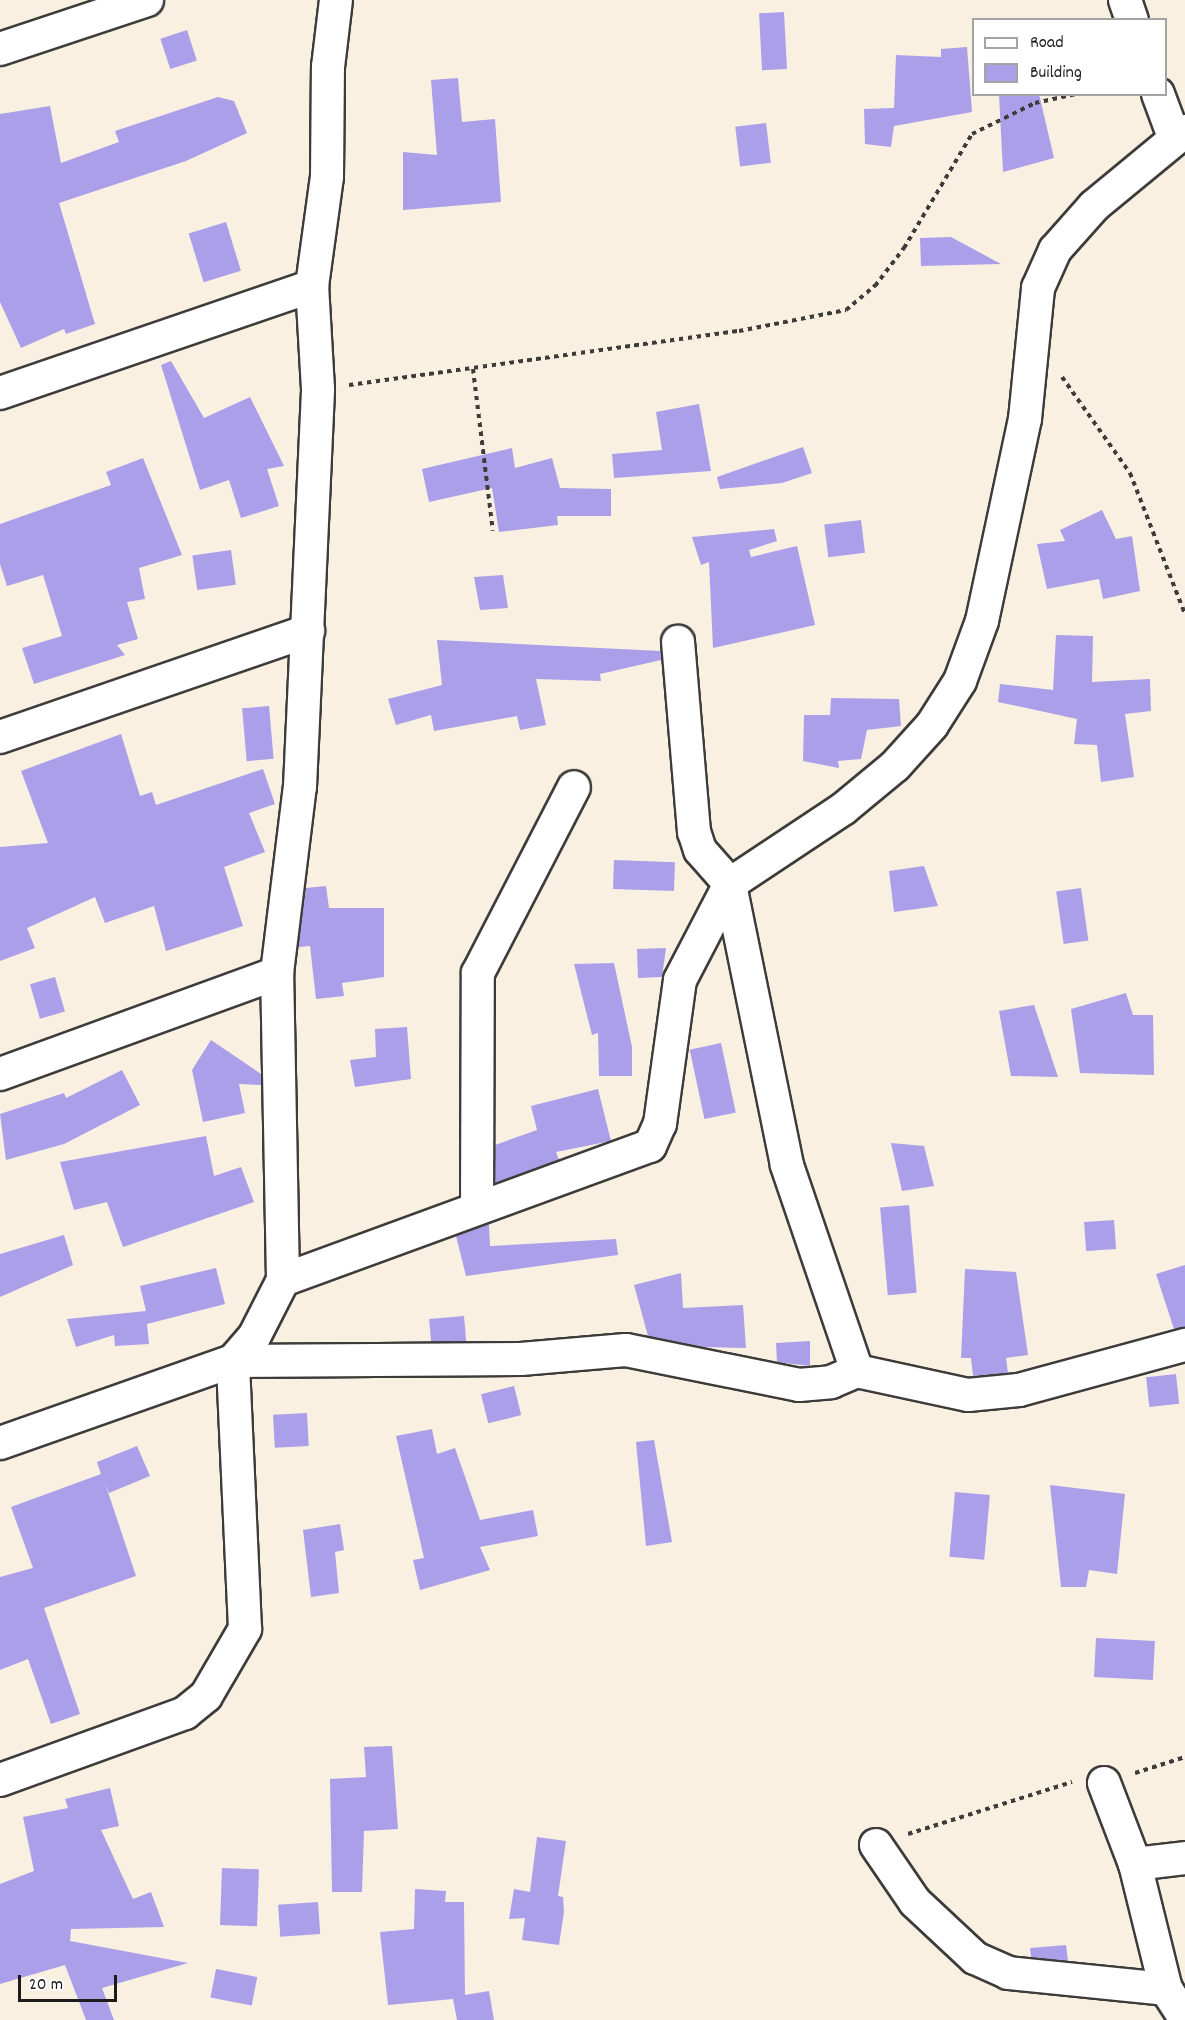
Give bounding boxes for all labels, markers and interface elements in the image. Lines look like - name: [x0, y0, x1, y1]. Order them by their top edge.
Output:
- legend: [972, 18, 1167, 96]
- text: Road: [1030, 31, 1064, 56]
- text: Building: [1030, 61, 1082, 86]
- scale bar: [21, 1963, 120, 2001]
- text: 20 m: [29, 1973, 63, 1998]

